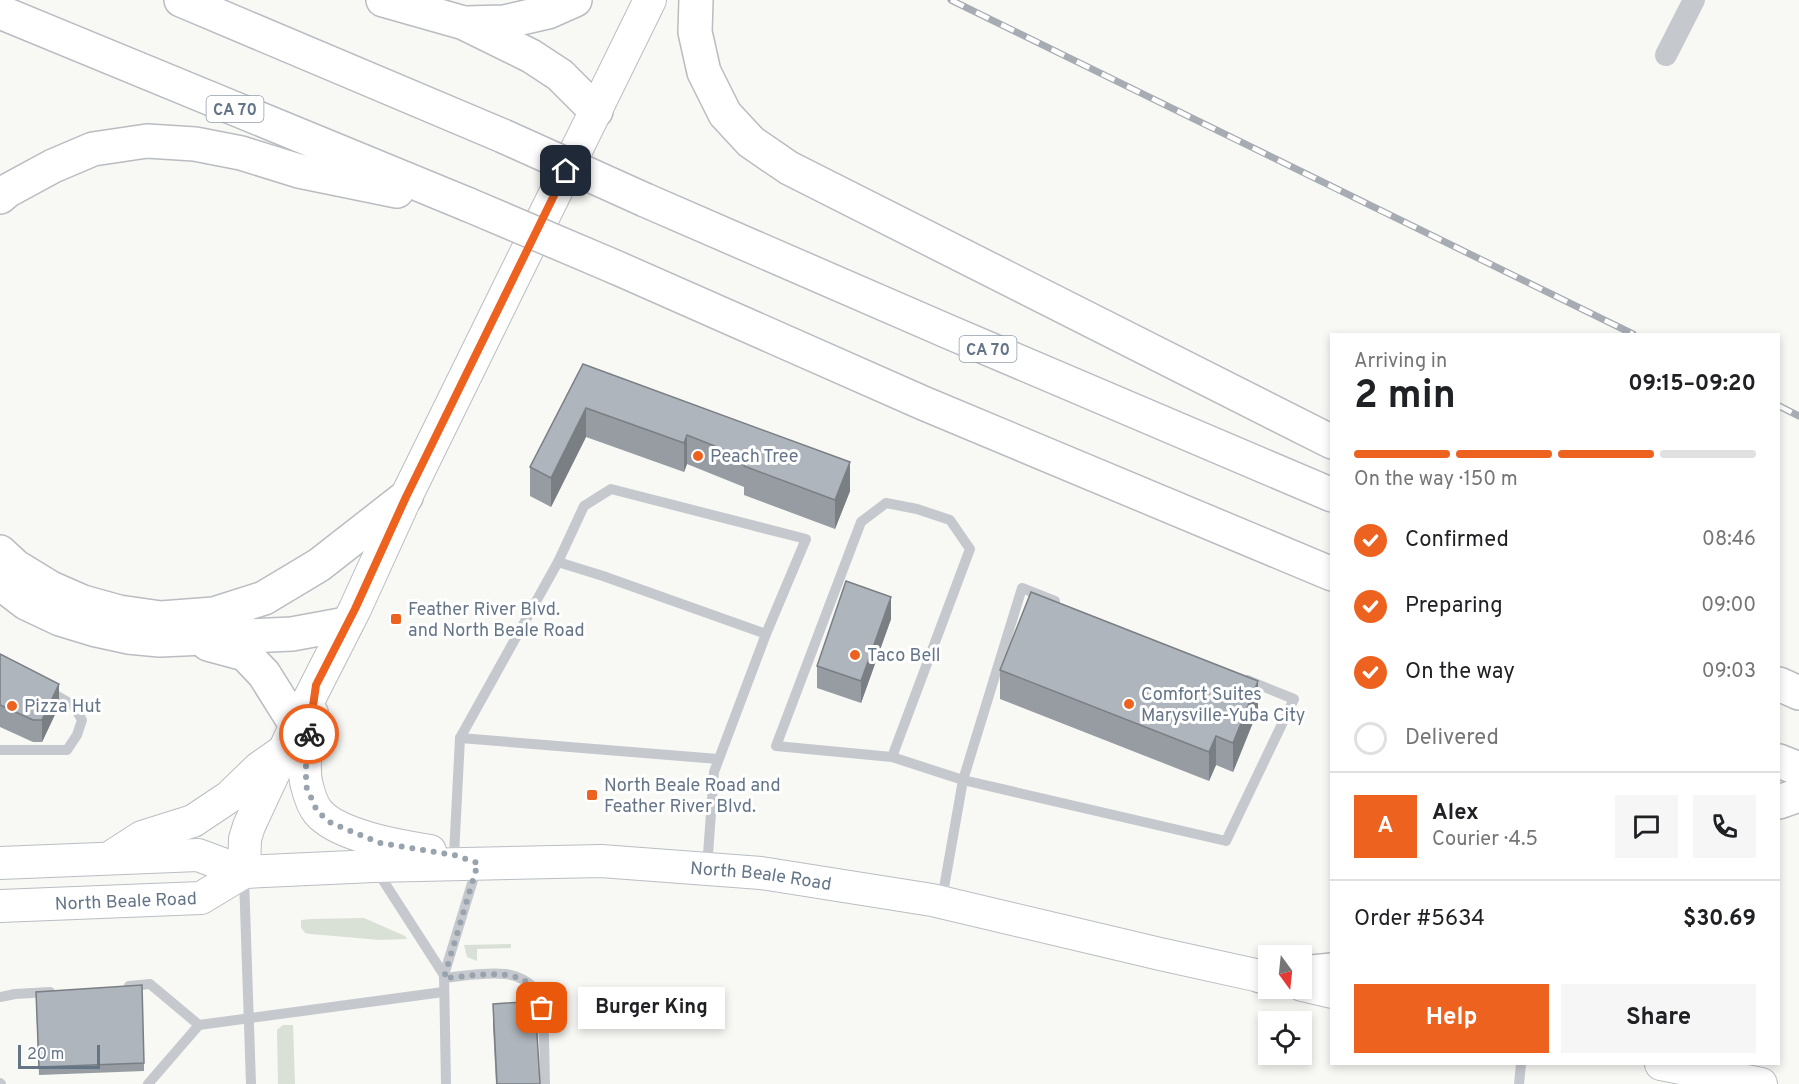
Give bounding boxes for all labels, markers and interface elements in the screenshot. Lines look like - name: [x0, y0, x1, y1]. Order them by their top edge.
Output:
- road number: CA 70: [206, 96, 264, 122]
- pin: [540, 145, 591, 196]
- icon: home: [549, 154, 582, 187]
- road number: CA 70: [960, 336, 1016, 362]
- text: Arriving in: [1354, 349, 1447, 375]
- text: 09:15–09:20: [1628, 371, 1756, 398]
- text: 2 min: [1354, 373, 1456, 422]
- place label: Peach Tree: [710, 446, 799, 469]
- marker: Peach Tree: [691, 449, 705, 463]
- text: On the way · 150 m: [1354, 467, 1518, 493]
- icon: check: [1354, 524, 1387, 557]
- text: Confirmed: [1405, 527, 1509, 554]
- text: 08:46: [1702, 527, 1756, 553]
- icon: check: [1354, 590, 1387, 623]
- text: Preparing: [1405, 593, 1503, 620]
- text: 09:00: [1701, 593, 1756, 619]
- place label: Feather River Blvd. and North Beale Road: [408, 599, 585, 643]
- marker: Feather River Blvd. and North Beale Road: [389, 612, 403, 626]
- place label: Taco Bell: [867, 645, 941, 668]
- marker: Taco Bell: [848, 648, 862, 662]
- icon: check: [1354, 656, 1387, 689]
- text: On the way: [1405, 659, 1515, 686]
- text: 09:03: [1702, 659, 1756, 685]
- place label: Comfort Suites Marysville-Yuba City: [1141, 684, 1305, 728]
- place label: Pizza Hut: [24, 696, 101, 719]
- marker: Comfort Suites Marysville-Yuba City: [1122, 697, 1136, 711]
- marker: Pizza Hut: [5, 699, 19, 713]
- courier: [279, 704, 339, 764]
- icon: bike: [293, 718, 326, 751]
- text: Delivered: [1405, 725, 1499, 752]
- place label: North Beale Road and Feather River Blvd.: [604, 775, 781, 819]
- marker: North Beale Road and Feather River Blvd.: [585, 788, 599, 802]
- button: chat: [1615, 795, 1678, 858]
- button: phone: [1693, 795, 1756, 858]
- text: Alex: [1432, 800, 1479, 827]
- text: A: [1378, 813, 1393, 840]
- text: Courier · 4.5: [1432, 827, 1538, 853]
- street label: North Beale Road: [689, 858, 833, 897]
- street label: North Beale Road: [54, 888, 197, 917]
- text: Order #5634: [1354, 906, 1485, 933]
- text: $30.69: [1683, 906, 1756, 933]
- north arrow: [1258, 945, 1312, 999]
- map controls: [1258, 945, 1312, 1065]
- pin: [516, 982, 567, 1033]
- button: Help: [1354, 984, 1549, 1053]
- button: Share: [1561, 984, 1756, 1053]
- callout: Burger King: [578, 987, 725, 1029]
- icon: bag: [525, 991, 558, 1024]
- text: Burger King: [595, 995, 708, 1021]
- button: locate: [1258, 1011, 1312, 1065]
- scale bar: [18, 1042, 100, 1070]
- text: 20 m: [27, 1045, 64, 1065]

